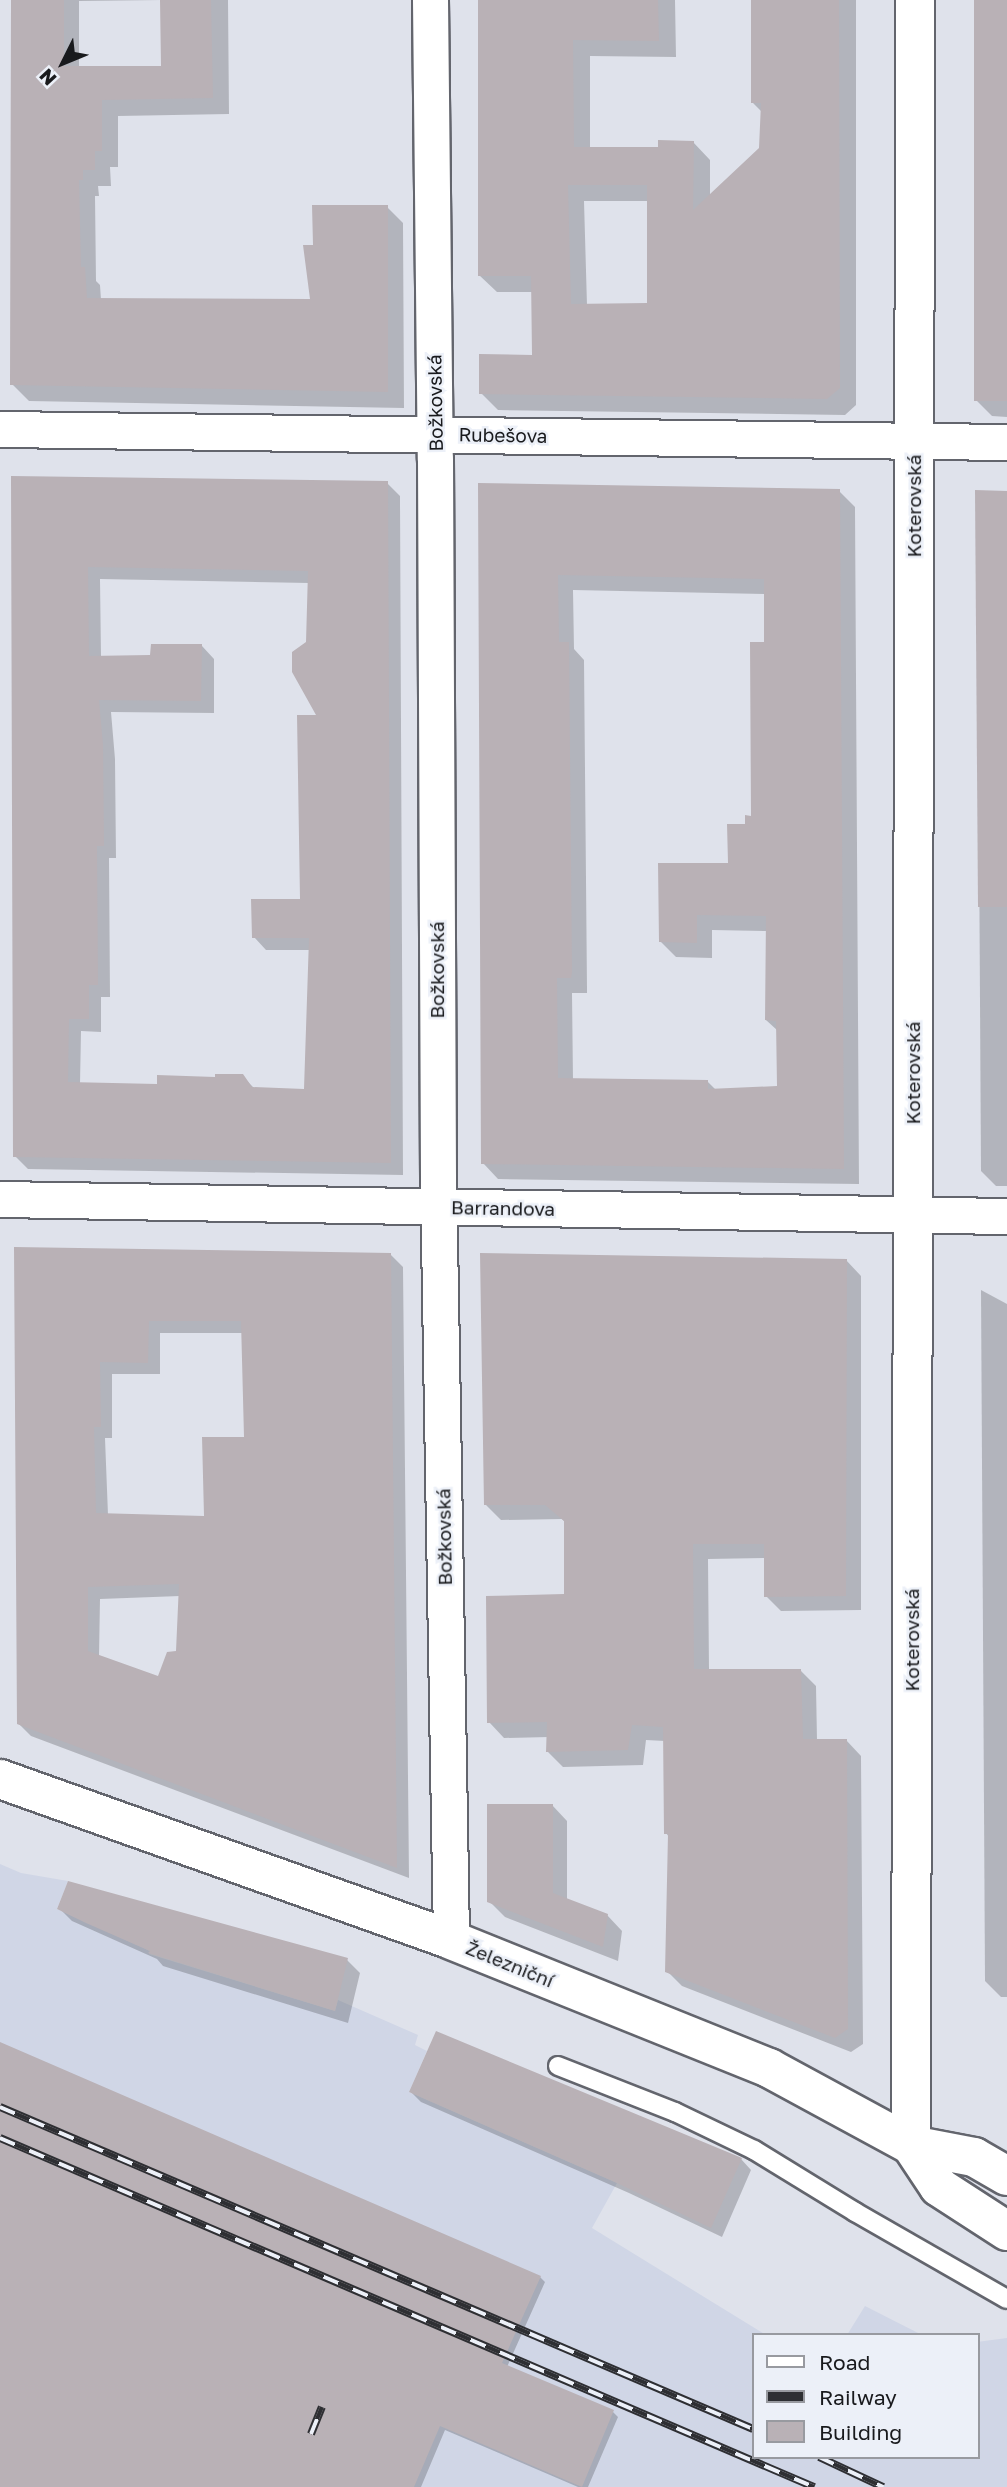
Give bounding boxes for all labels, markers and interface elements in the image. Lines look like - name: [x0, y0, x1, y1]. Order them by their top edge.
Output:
- north arrow: [28, 28, 98, 98]
- text: N: [34, 65, 61, 91]
- street label: Božkovská: [423, 354, 447, 452]
- street label: Rubešova: [458, 423, 548, 447]
- street label: Koterovská: [903, 455, 925, 557]
- street label: Božkovská: [426, 921, 448, 1019]
- street label: Koterovská: [902, 1022, 924, 1124]
- street label: Barrandova: [451, 1196, 555, 1220]
- street label: Božkovská: [432, 1488, 456, 1586]
- street label: Koterovská: [901, 1589, 923, 1691]
- street label: Železniční: [463, 1936, 557, 1992]
- legend: [752, 2333, 979, 2459]
- text: Road: [819, 2349, 870, 2375]
- text: Railway: [819, 2384, 897, 2410]
- text: Building: [819, 2419, 902, 2445]

